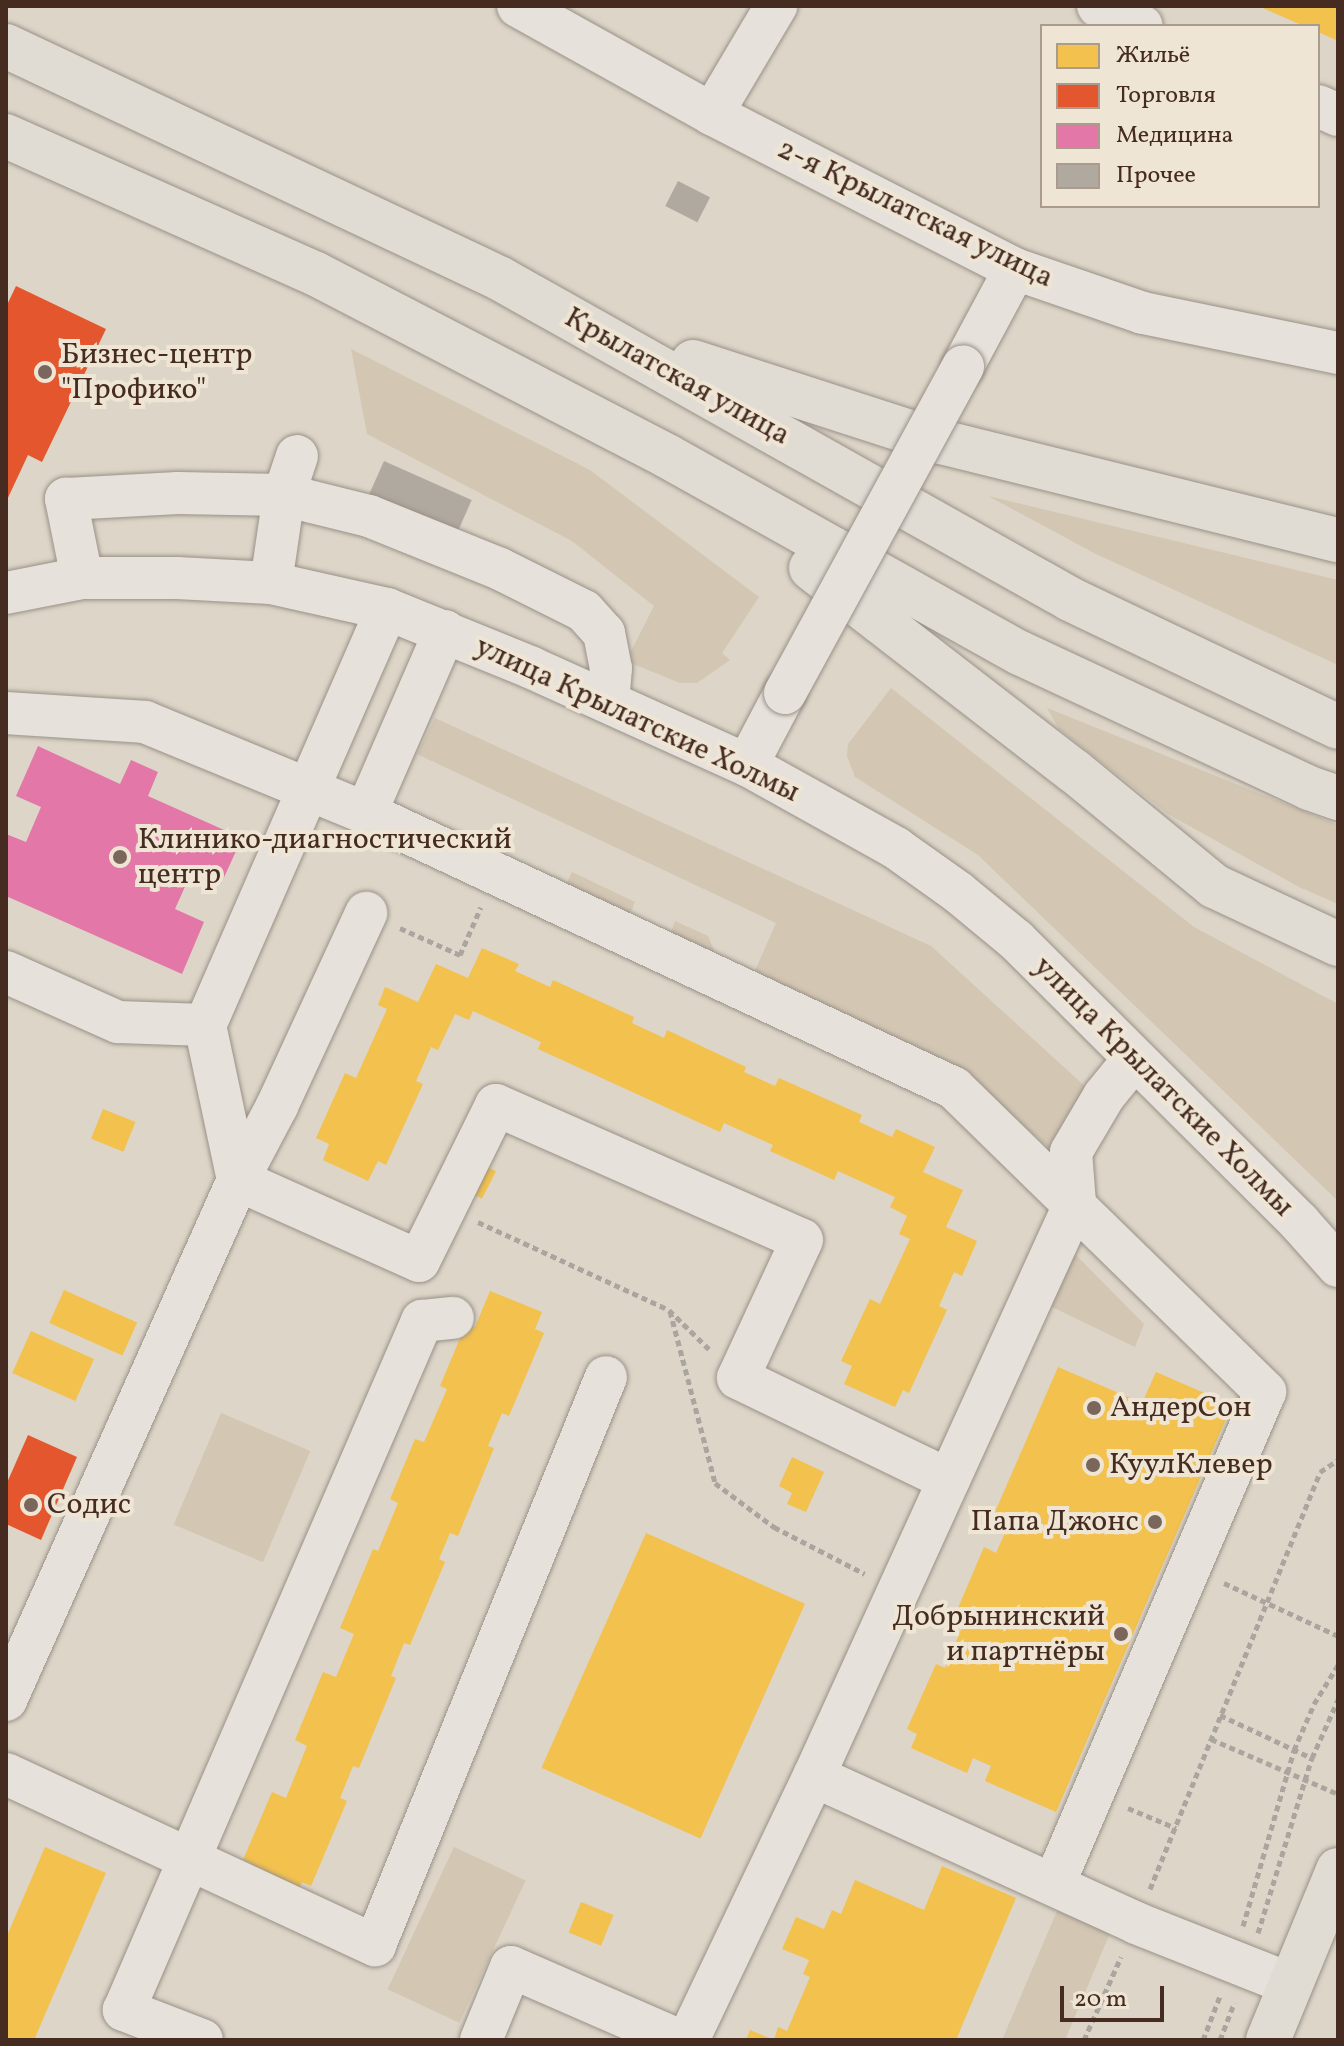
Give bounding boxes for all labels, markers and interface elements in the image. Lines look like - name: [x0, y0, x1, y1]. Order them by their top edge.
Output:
- legend: [1040, 24, 1320, 208]
- text: Жильё: [1116, 39, 1190, 73]
- text: Торговля: [1116, 79, 1216, 113]
- text: Медицина: [1116, 119, 1234, 153]
- street label: 2-я Крылатская улица: [771, 131, 1059, 297]
- text: Прочее: [1116, 159, 1196, 193]
- street label: Крылатская улица: [558, 300, 796, 454]
- place label: Бизнес-центр "Профико": [61, 337, 252, 408]
- marker: Бизнес-центр "Профико": [36, 363, 54, 381]
- street label: улица Крылатские Холмы: [469, 629, 805, 811]
- place label: Клинико-диагностический центр: [138, 822, 512, 892]
- marker: Клинико-диагностический центр: [109, 846, 131, 868]
- street label: улица Крылатские Холмы: [1025, 949, 1301, 1225]
- place label: АндерСон: [1110, 1390, 1252, 1426]
- marker: АндерСон: [1085, 1399, 1103, 1417]
- place label: КуулКлевер: [1109, 1447, 1273, 1483]
- marker: КуулКлевер: [1084, 1456, 1102, 1474]
- place label: Содис: [47, 1487, 131, 1523]
- marker: Содис: [22, 1496, 40, 1514]
- place label: Папа Джонс: [971, 1504, 1139, 1540]
- marker: Папа Джонс: [1146, 1513, 1164, 1531]
- place label: Добрынинский и партнёры: [892, 1599, 1105, 1670]
- marker: Добрынинский и партнёры: [1112, 1625, 1130, 1643]
- scale bar: [1064, 1970, 1168, 2020]
- text: 20 m: [1074, 1983, 1127, 2017]

